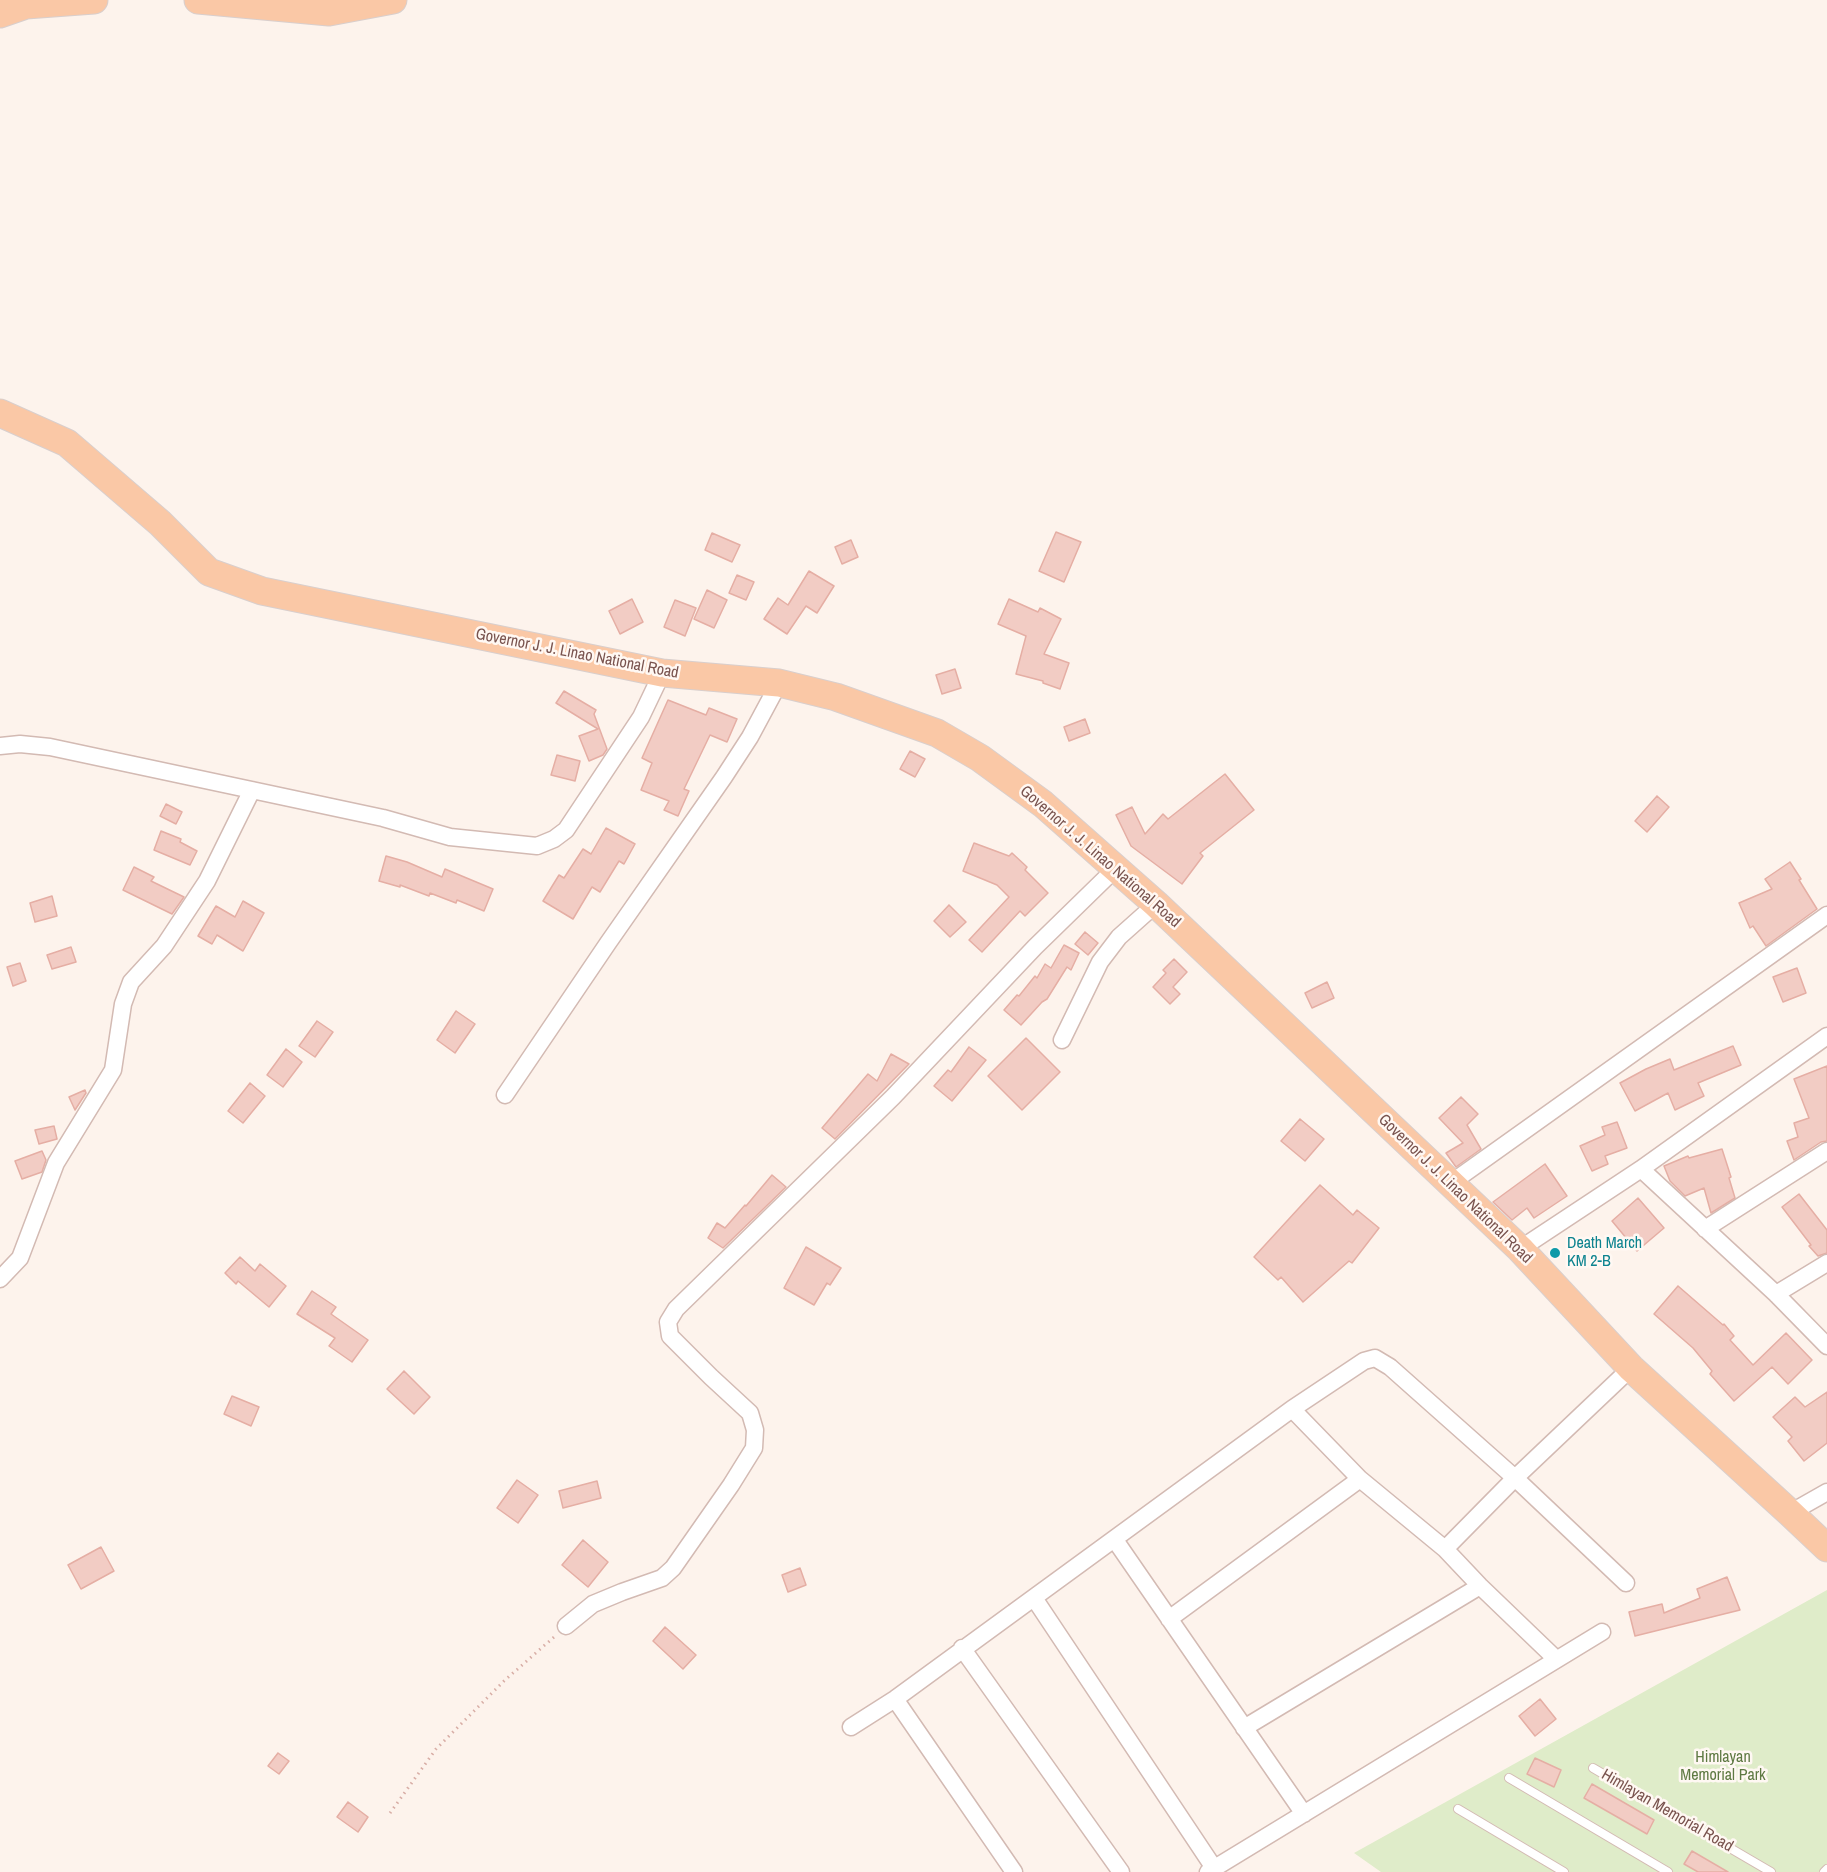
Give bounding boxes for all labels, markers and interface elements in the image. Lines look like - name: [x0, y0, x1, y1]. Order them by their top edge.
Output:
- street label: Governor J. J. Linao National Road: [474, 625, 680, 683]
- street label: Governor J. J. Linao National Road: [1016, 782, 1184, 932]
- street label: Governor J. J. Linao National Road: [1374, 1110, 1536, 1268]
- place label: Death March KM 2-B: [1567, 1234, 1642, 1272]
- marker: Death March KM 2-B: [1548, 1246, 1562, 1260]
- park label: Himlayan Memorial Park: [1680, 1748, 1766, 1786]
- street label: Himlayan Memorial Road: [1598, 1766, 1736, 1856]

